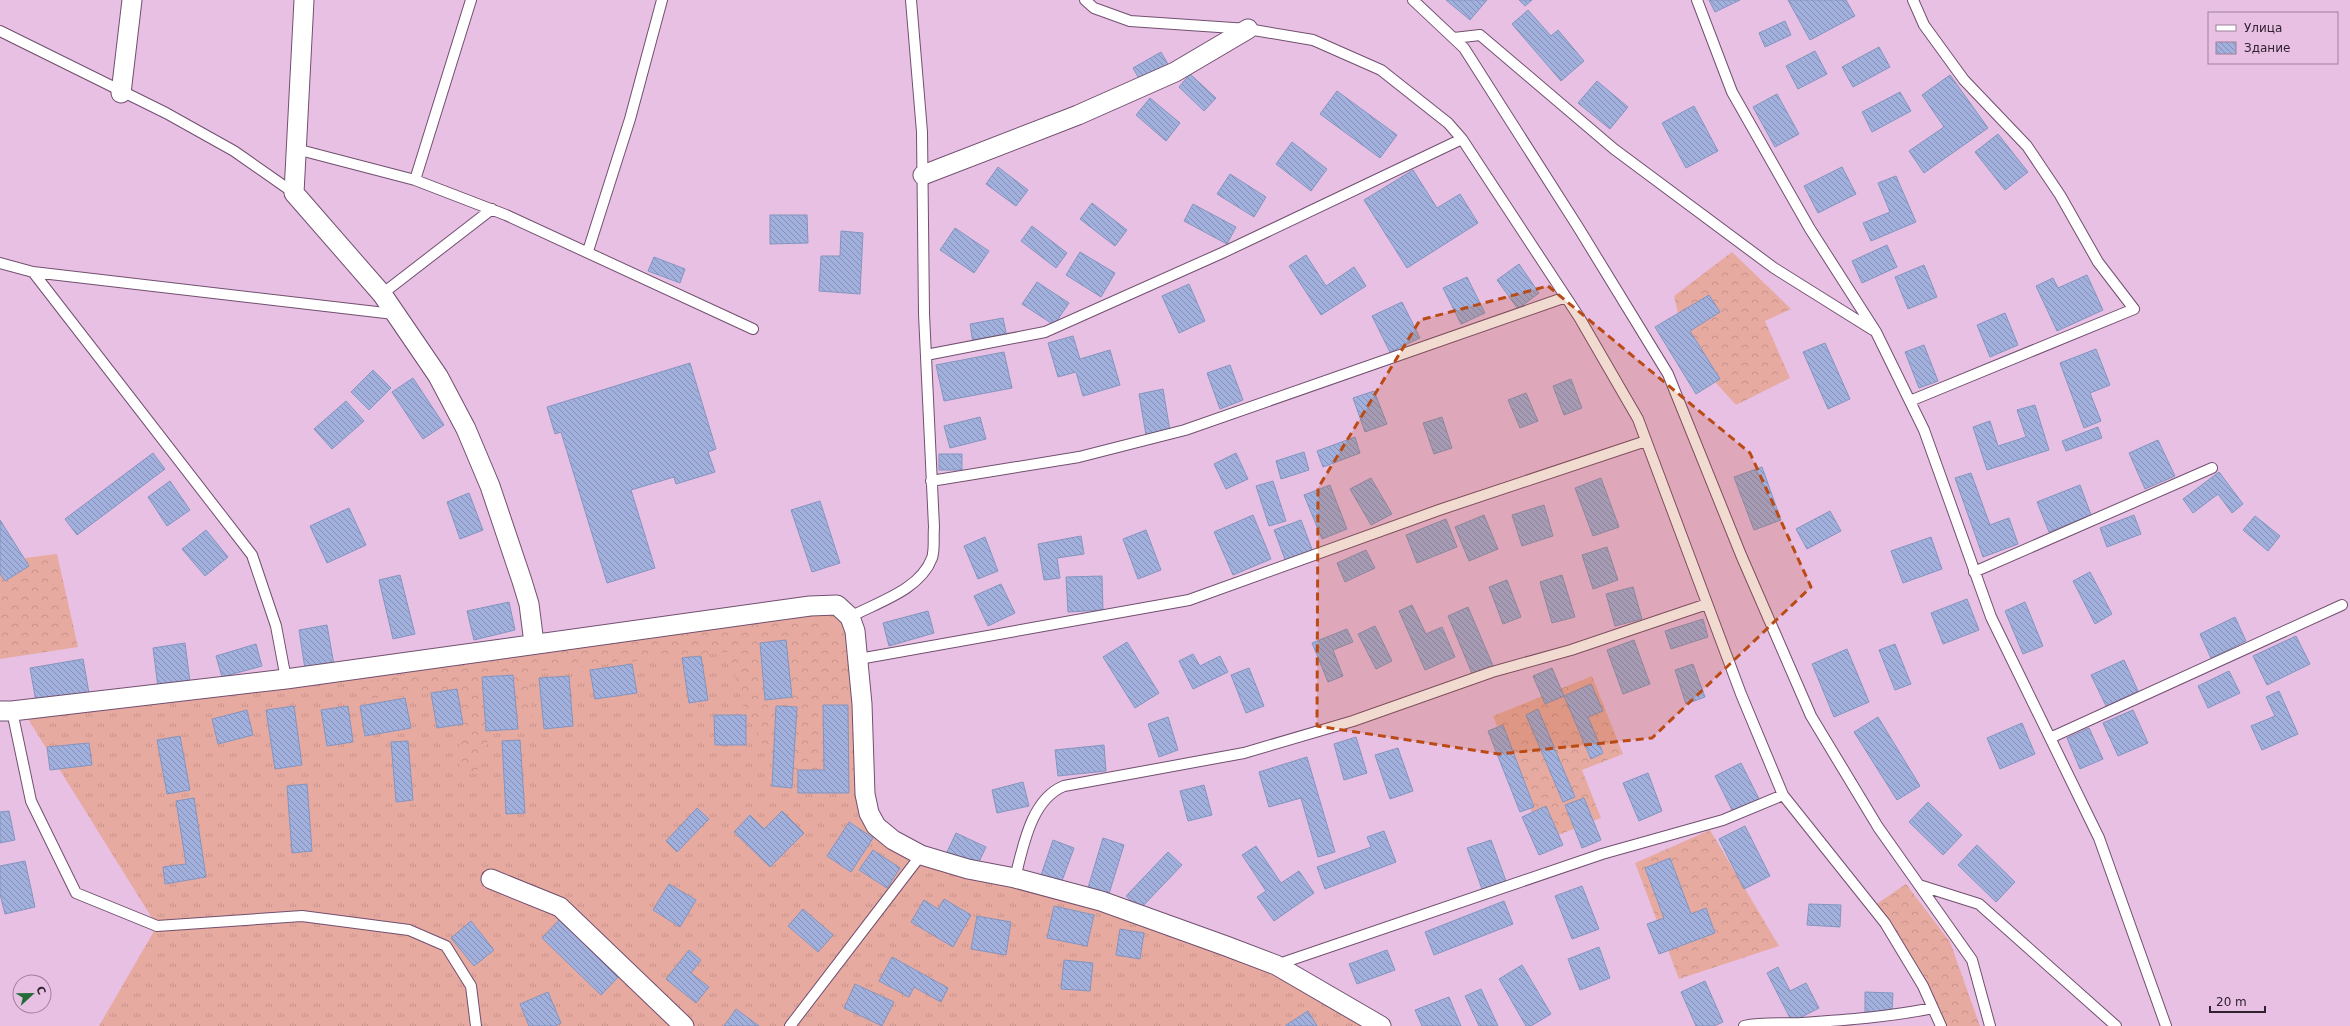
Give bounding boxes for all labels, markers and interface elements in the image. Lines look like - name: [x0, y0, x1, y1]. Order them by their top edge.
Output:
- legend: [2208, 12, 2338, 64]
- text: Улица: [2244, 21, 2282, 35]
- text: Здание: [2244, 41, 2290, 55]
- north arrow: [12, 974, 52, 1014]
- text: С: [33, 984, 48, 997]
- scale bar: [2210, 988, 2265, 1014]
- text: 20 m: [2216, 995, 2247, 1009]

